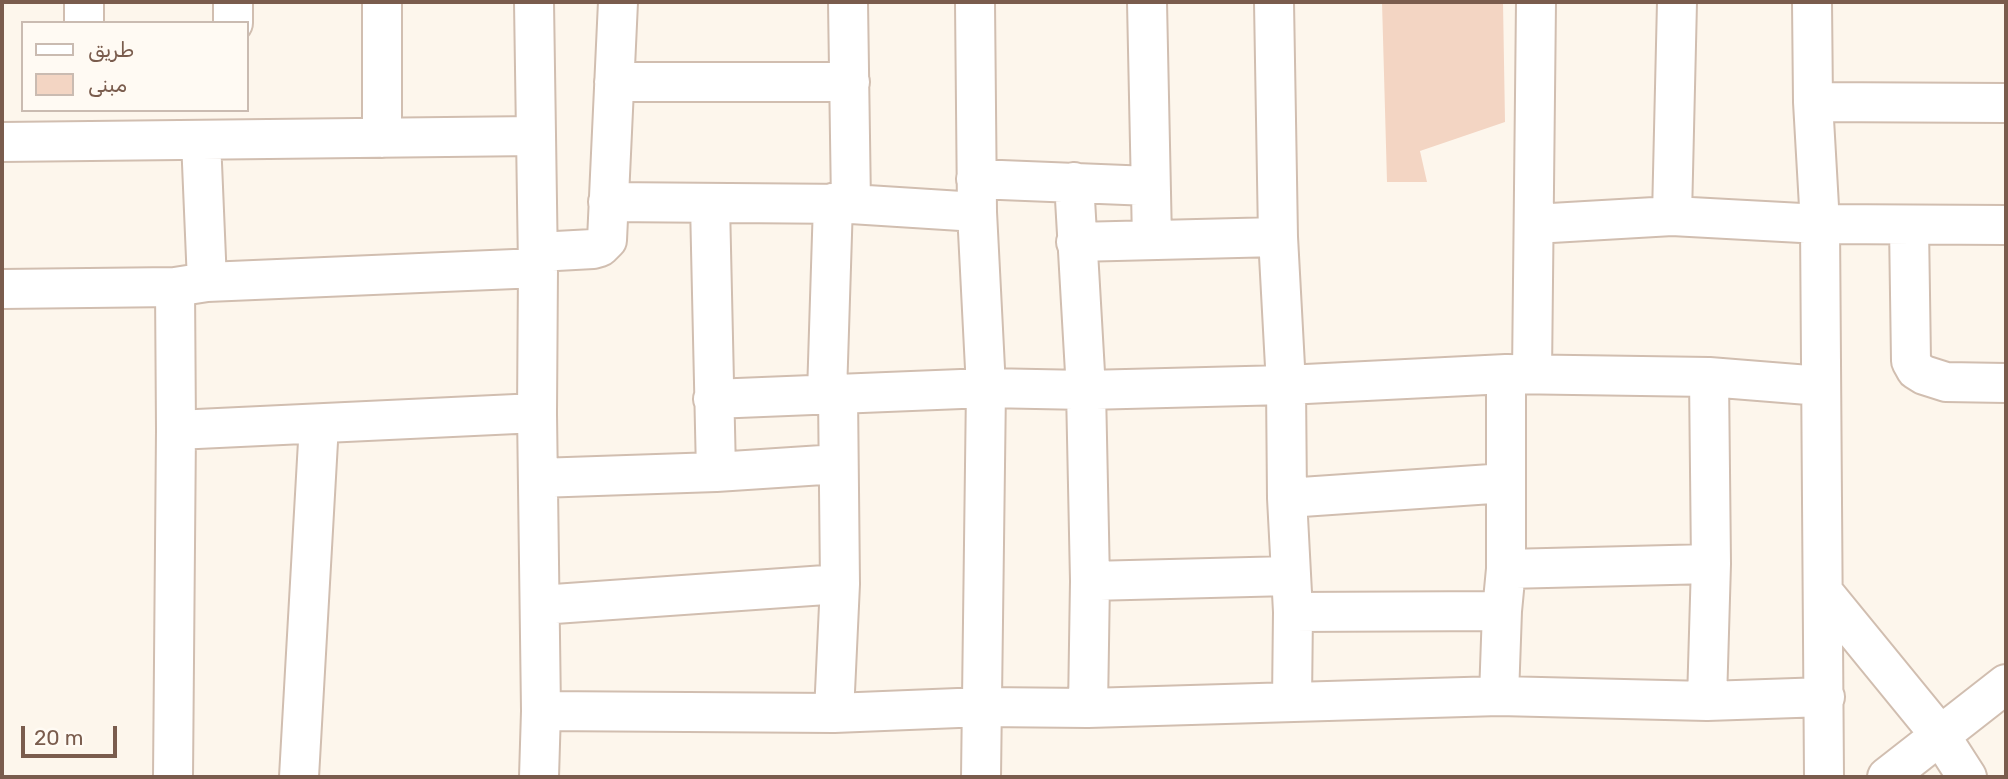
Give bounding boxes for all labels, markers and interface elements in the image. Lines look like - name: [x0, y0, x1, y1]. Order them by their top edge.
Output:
- legend: [21, 21, 248, 112]
- text: طريق: [88, 37, 134, 62]
- text: مبنى: [88, 72, 127, 97]
- scale bar: [24, 712, 121, 756]
- text: 20 m: [34, 725, 83, 750]

